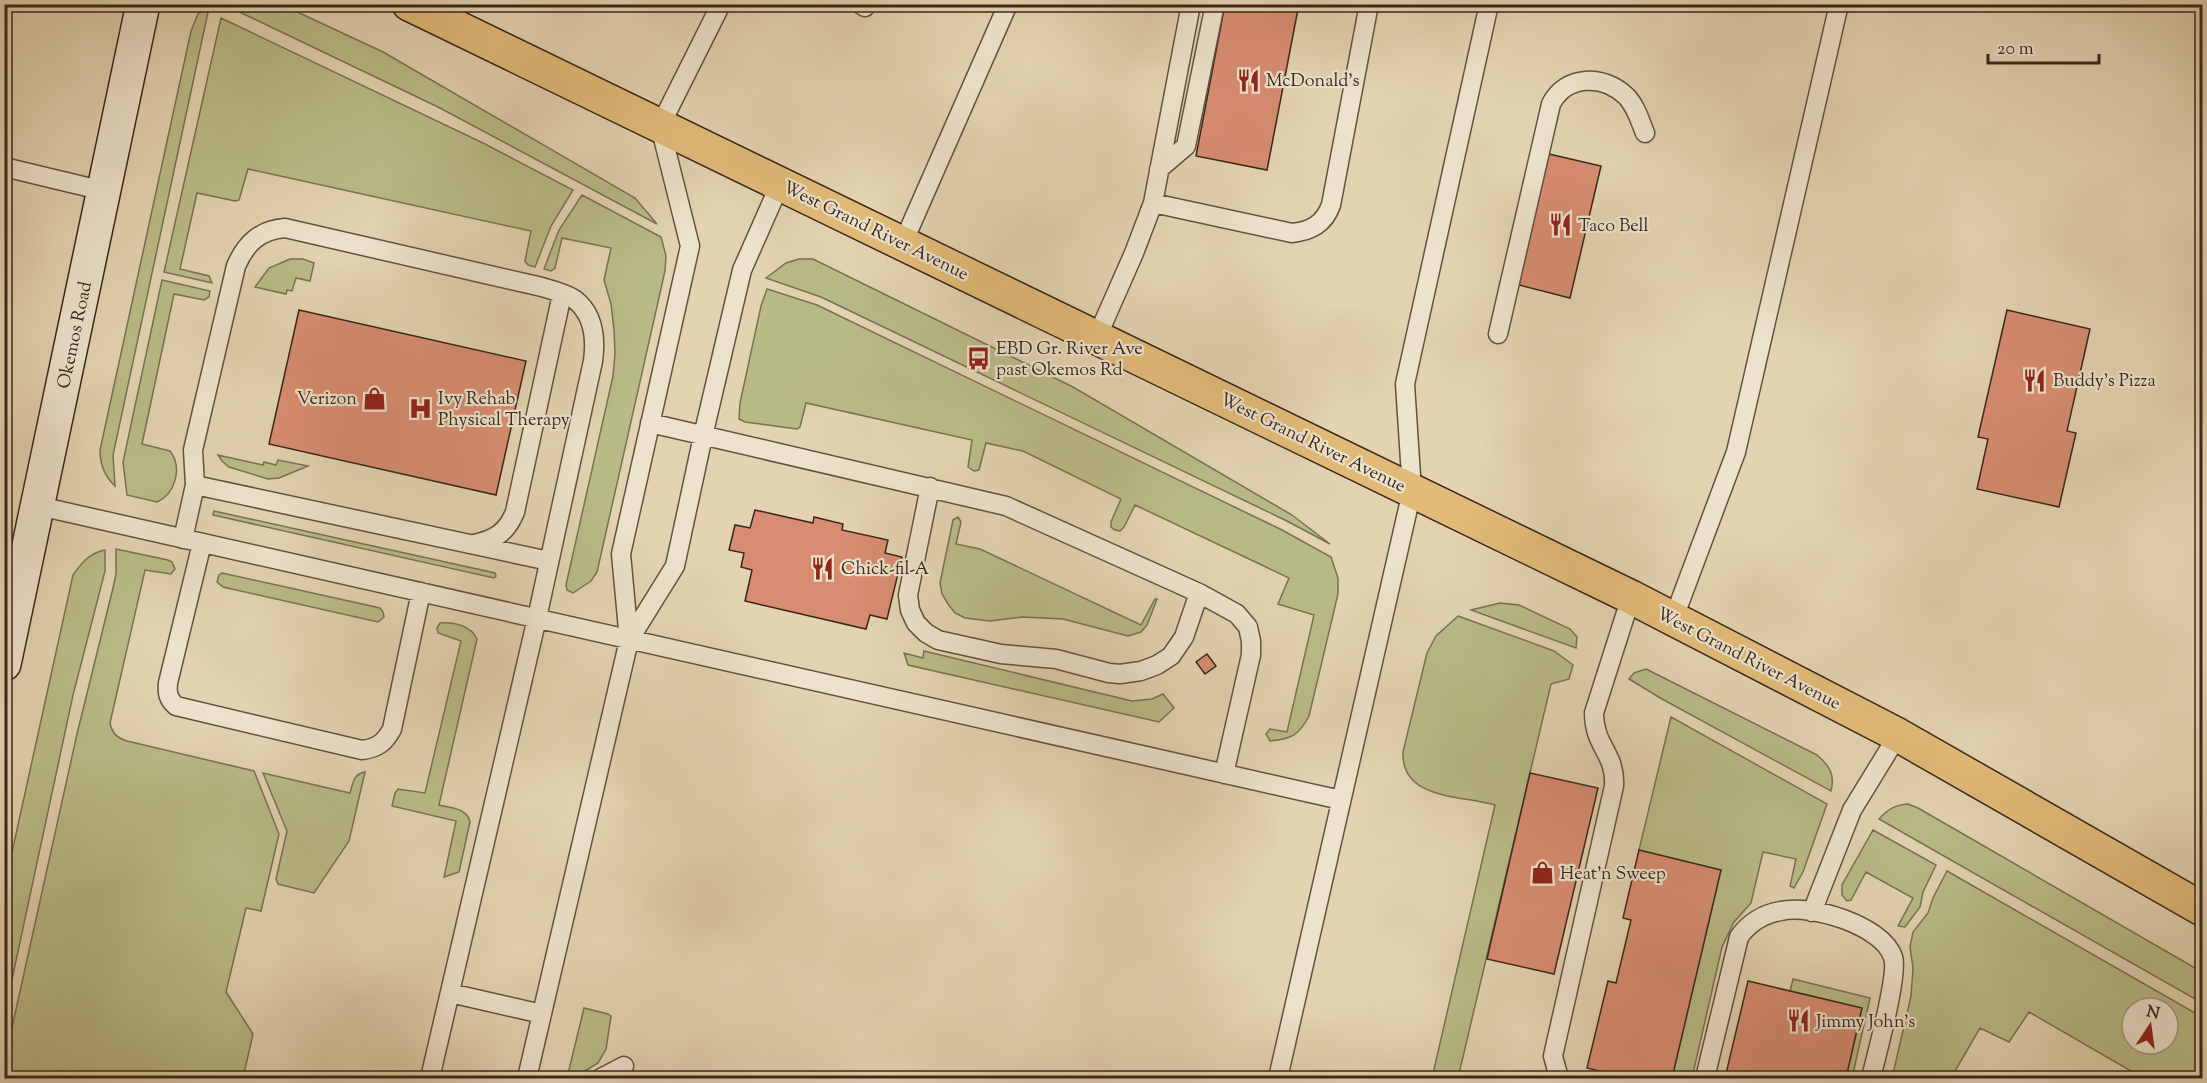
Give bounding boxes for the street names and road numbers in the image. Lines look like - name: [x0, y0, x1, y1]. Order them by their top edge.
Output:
- street label: West Grand River Avenue: [778, 175, 972, 288]
- street label: Okemos Road: [52, 279, 100, 391]
- street label: West Grand River Avenue: [1215, 387, 1409, 500]
- street label: West Grand River Avenue: [1651, 602, 1845, 718]

